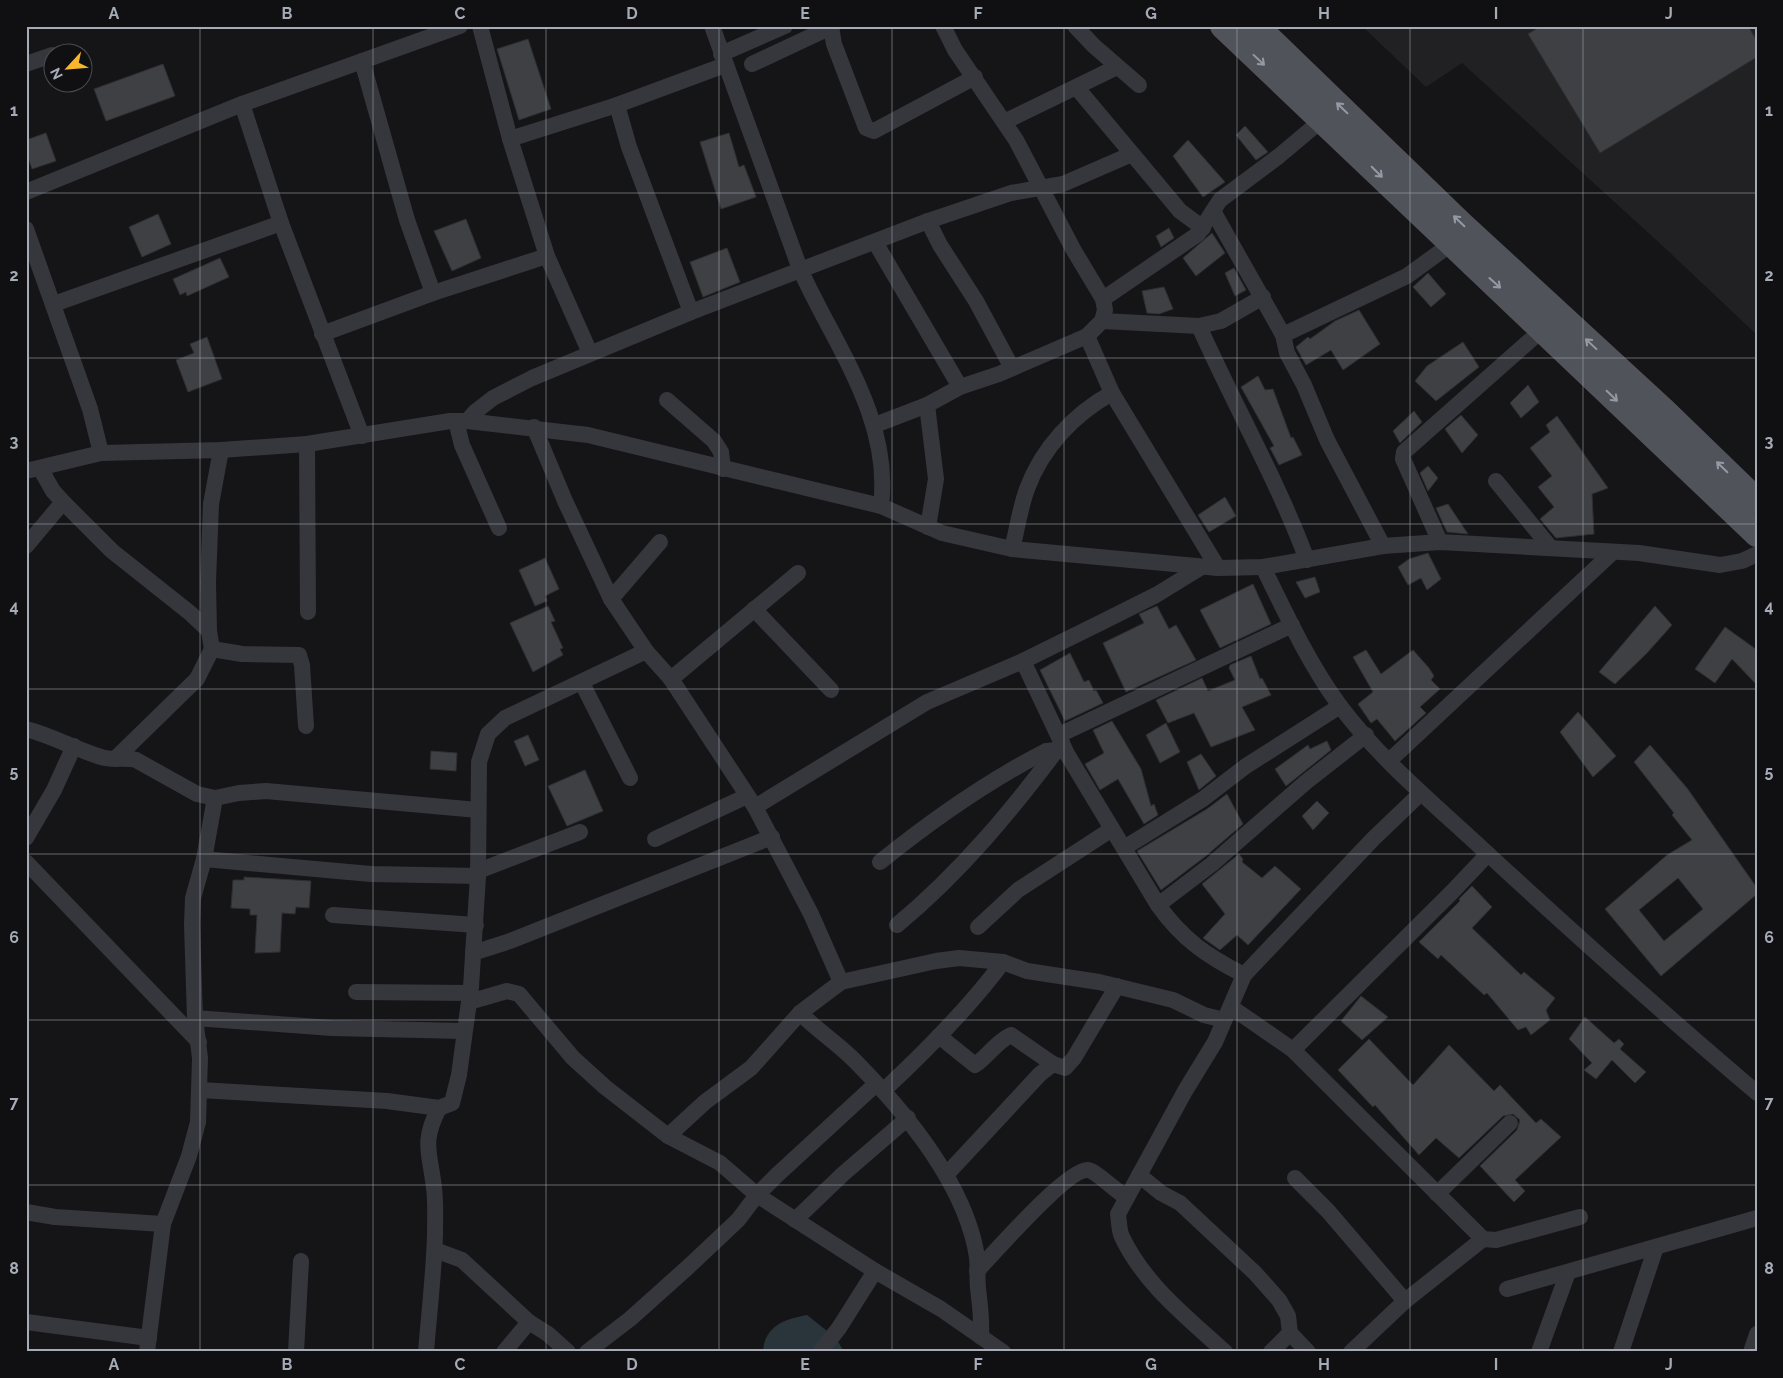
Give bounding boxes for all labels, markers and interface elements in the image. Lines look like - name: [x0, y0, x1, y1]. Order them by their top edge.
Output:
- text: A: [109, 4, 120, 23]
- text: B: [282, 4, 293, 23]
- text: C: [455, 4, 466, 23]
- text: D: [626, 4, 638, 23]
- text: E: [800, 4, 810, 23]
- text: F: [973, 4, 983, 23]
- text: G: [1145, 4, 1157, 23]
- text: H: [1318, 4, 1330, 23]
- text: I: [1494, 4, 1498, 23]
- text: J: [1665, 4, 1673, 23]
- north arrow: [42, 42, 92, 92]
- one-way arrow: [1252, 54, 1265, 66]
- text: N: [47, 65, 66, 82]
- text: 1: [10, 101, 18, 120]
- text: 1: [1765, 101, 1773, 120]
- one-way arrow: [1336, 102, 1348, 114]
- one-way arrow: [1371, 165, 1383, 178]
- one-way arrow: [1452, 215, 1465, 227]
- text: 2: [9, 266, 19, 285]
- text: 2: [1764, 266, 1774, 285]
- one-way arrow: [1488, 278, 1501, 289]
- one-way arrow: [1584, 338, 1597, 350]
- one-way arrow: [1606, 389, 1618, 402]
- text: 3: [10, 432, 19, 451]
- text: 3: [1765, 432, 1774, 451]
- one-way arrow: [1716, 460, 1728, 473]
- text: 4: [9, 597, 19, 616]
- text: 4: [1764, 597, 1774, 616]
- text: 5: [10, 762, 19, 781]
- text: 5: [1765, 762, 1774, 781]
- text: 6: [9, 928, 19, 947]
- text: 6: [1764, 928, 1774, 947]
- text: 7: [10, 1093, 19, 1112]
- text: 7: [1765, 1093, 1774, 1112]
- text: 8: [9, 1259, 19, 1278]
- text: 8: [1764, 1259, 1774, 1278]
- text: A: [109, 1355, 120, 1374]
- text: B: [282, 1355, 293, 1374]
- text: C: [455, 1355, 466, 1374]
- text: D: [626, 1355, 638, 1374]
- text: E: [800, 1355, 810, 1374]
- text: F: [973, 1355, 983, 1374]
- text: G: [1145, 1355, 1157, 1374]
- text: H: [1318, 1355, 1330, 1374]
- text: I: [1494, 1355, 1498, 1374]
- text: J: [1665, 1355, 1673, 1374]

